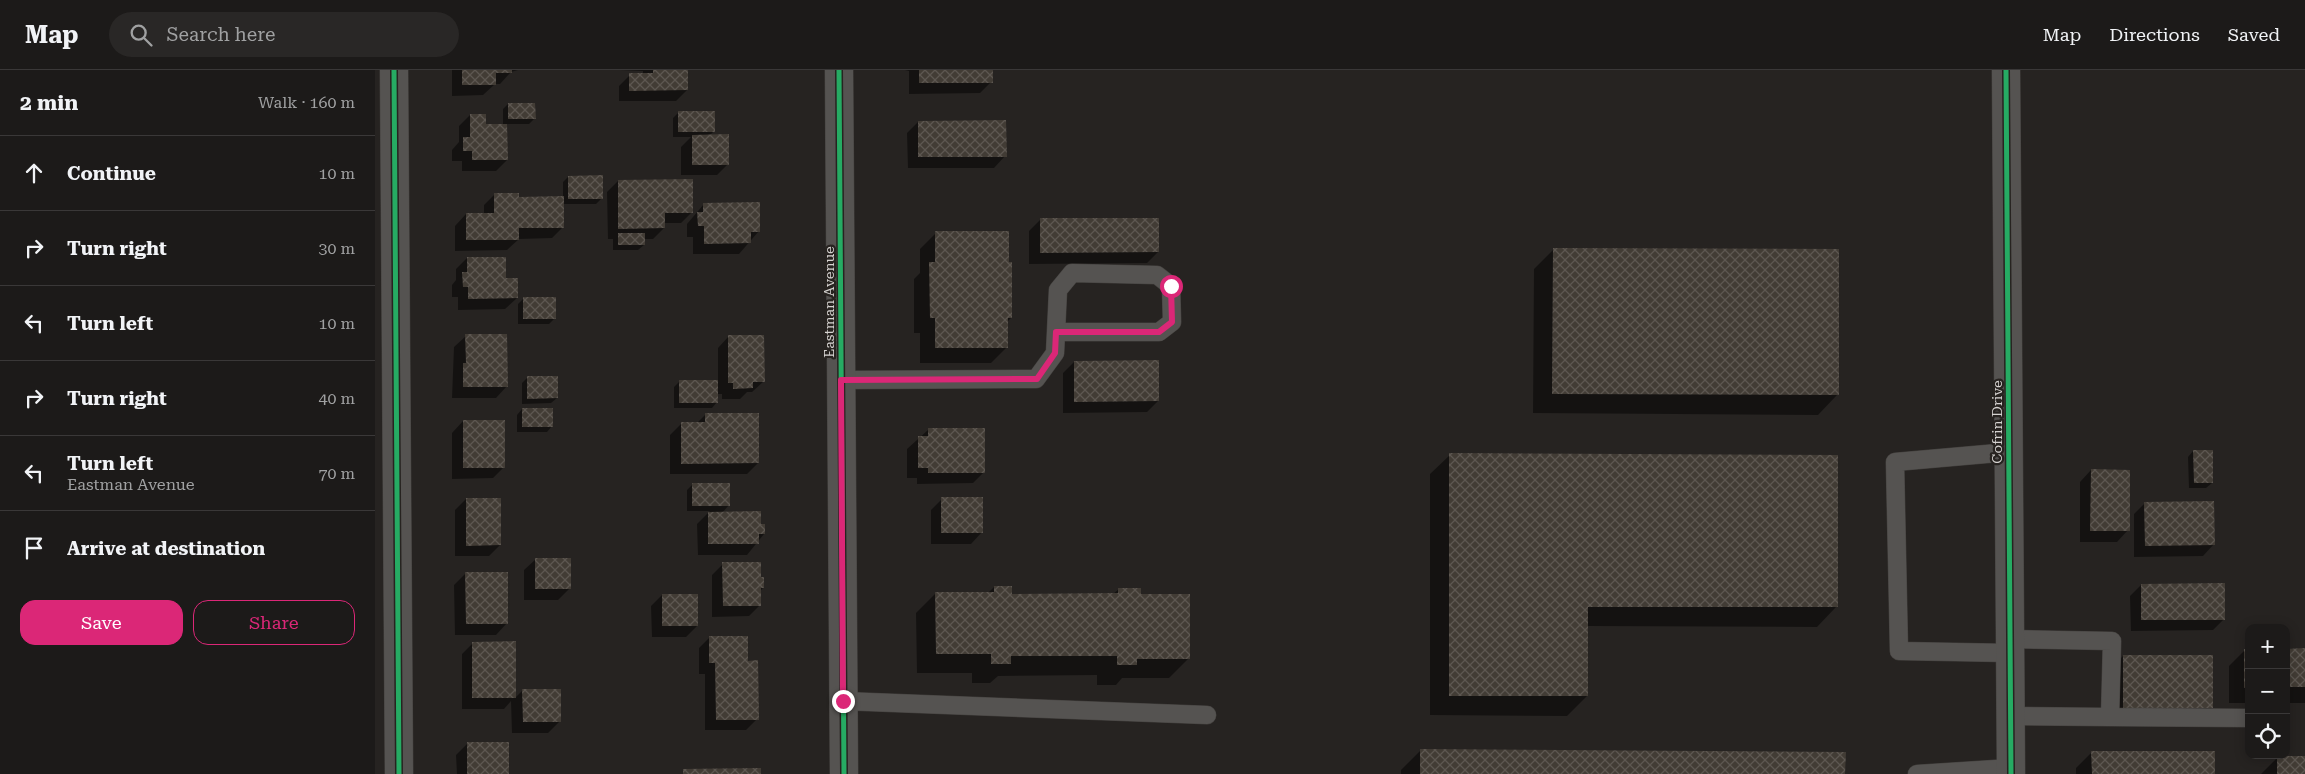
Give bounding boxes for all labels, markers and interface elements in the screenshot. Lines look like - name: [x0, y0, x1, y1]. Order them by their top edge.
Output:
- search box: [109, 12, 459, 57]
- text: Map: [25, 21, 79, 49]
- icon: search: [127, 21, 155, 49]
- text: Search here: [167, 23, 275, 46]
- text: Map: [2043, 24, 2081, 45]
- text: Directions: [2109, 24, 2200, 45]
- text: Saved: [2228, 24, 2280, 45]
- text: 2 min: [20, 91, 78, 115]
- text: Walk · 160 m: [258, 93, 355, 112]
- icon: ahead: [20, 159, 48, 187]
- text: Continue: [67, 162, 156, 185]
- text: 10 m: [318, 164, 355, 183]
- icon: right: [20, 234, 48, 262]
- text: Turn right: [67, 237, 167, 260]
- text: 30 m: [318, 239, 355, 258]
- street label: Eastman Avenue: [821, 246, 837, 358]
- route start: [1160, 275, 1183, 298]
- icon: left: [20, 309, 48, 337]
- text: Turn left: [67, 312, 153, 335]
- text: 10 m: [318, 314, 355, 333]
- street label: Cofrin Drive: [1989, 380, 2005, 464]
- icon: right: [20, 384, 48, 412]
- text: Turn right: [67, 387, 167, 410]
- text: 40 m: [318, 389, 355, 408]
- text: Turn left: [67, 452, 153, 475]
- icon: left: [20, 459, 48, 487]
- text: 70 m: [318, 464, 355, 483]
- text: Eastman Avenue: [67, 475, 195, 494]
- icon: arrive: [20, 534, 48, 562]
- text: Arrive at destination: [67, 537, 265, 560]
- button: Save: [20, 600, 183, 645]
- button: Share: [193, 600, 355, 645]
- map controls: [2245, 624, 2290, 759]
- button: +: [2245, 624, 2290, 669]
- button: −: [2245, 669, 2290, 714]
- route end: [832, 690, 855, 713]
- button: locate: [2245, 714, 2290, 759]

